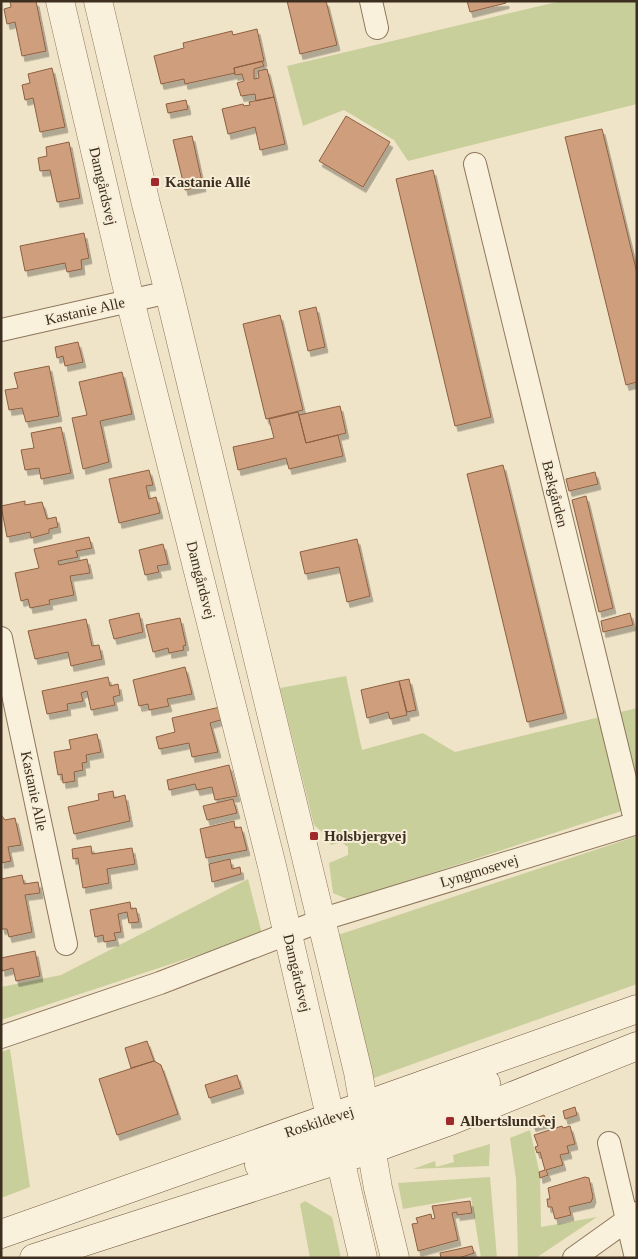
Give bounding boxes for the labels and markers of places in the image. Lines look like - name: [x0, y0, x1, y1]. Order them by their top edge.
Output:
- place label: Kastanie Allé: [165, 174, 251, 190]
- marker: Kastanie Allé: [149, 176, 161, 188]
- place label: Holsbjergvej: [324, 828, 406, 844]
- marker: Holsbjergvej: [308, 830, 320, 842]
- place label: Albertslundvej: [460, 1113, 556, 1129]
- marker: Albertslundvej: [444, 1115, 456, 1127]

